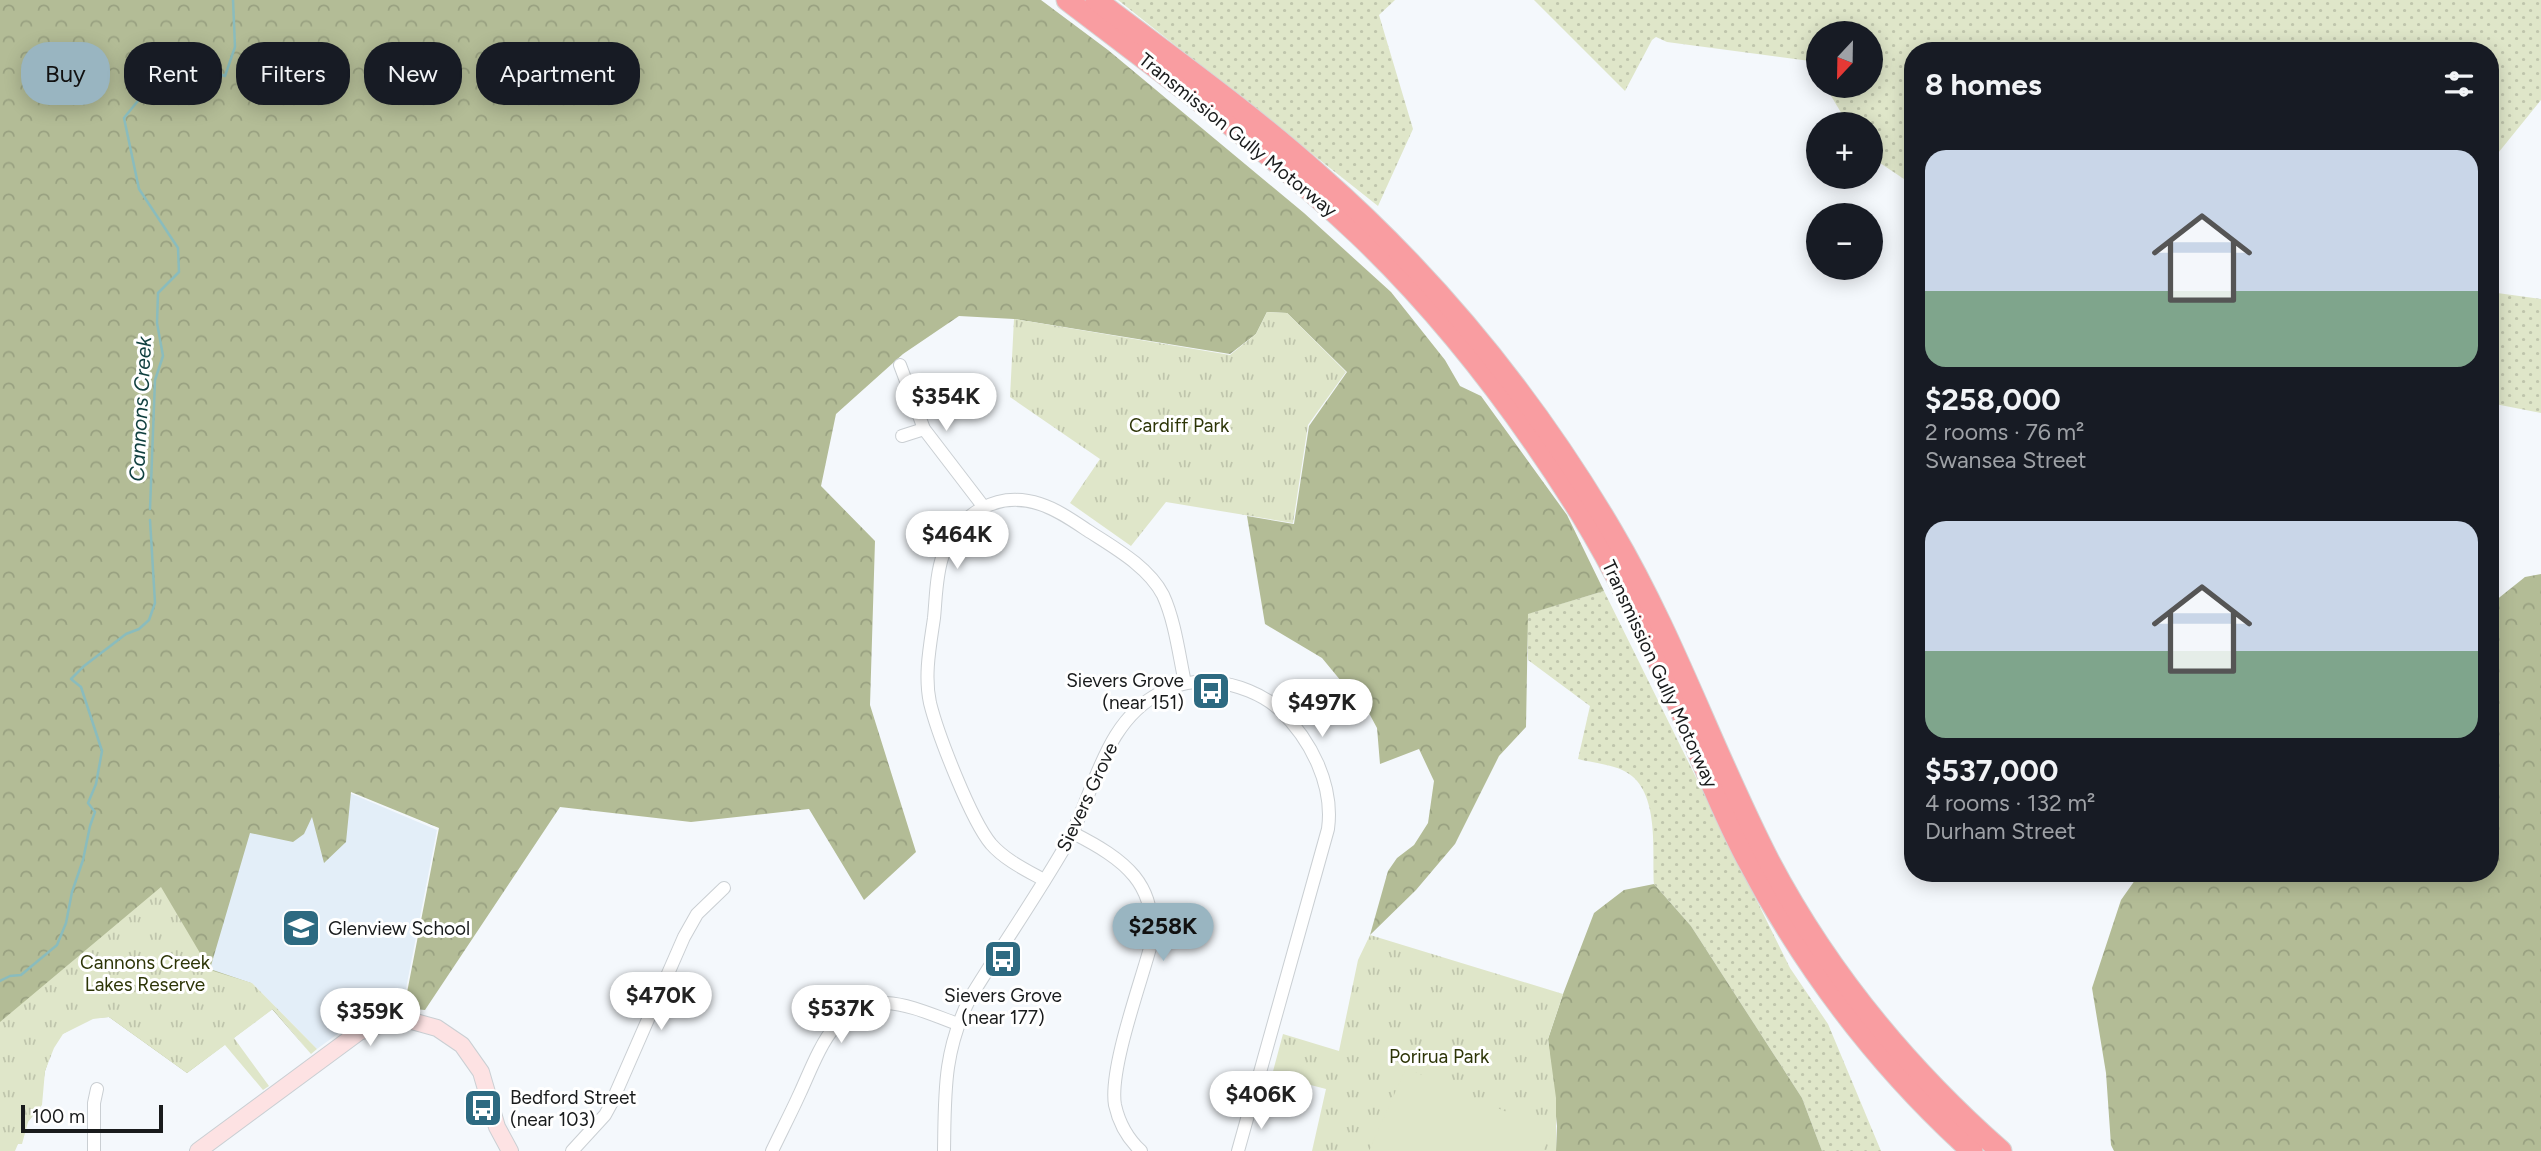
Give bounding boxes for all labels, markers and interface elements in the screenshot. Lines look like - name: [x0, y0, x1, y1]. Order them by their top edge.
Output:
- north arrow: [1806, 21, 1883, 98]
- map controls: [1806, 21, 1883, 280]
- chip: Buy: [21, 42, 110, 105]
- chip: Rent: [124, 42, 222, 105]
- chip: Filters: [236, 42, 350, 105]
- chip: New: [364, 42, 462, 105]
- chip: Apartment: [476, 42, 640, 105]
- street label: Transmission Gully Motorway: [1134, 48, 1342, 222]
- icon: filters: [2440, 65, 2478, 103]
- text: 8 homes: [1925, 66, 2042, 103]
- button: +: [1806, 112, 1883, 189]
- icon: home: [2139, 195, 2265, 321]
- button: −: [1806, 203, 1883, 280]
- water label: Cannons Creek: [124, 335, 156, 482]
- pin: $354K: [897, 374, 995, 433]
- text: $258,000: [1925, 381, 2061, 418]
- text: $354K: [912, 382, 980, 410]
- park label: Cardiff Park: [1129, 414, 1230, 437]
- text: 2 rooms · 76 m²: [1925, 418, 2084, 446]
- text: Swansea Street: [1925, 446, 2087, 474]
- pin: $464K: [908, 512, 1006, 571]
- text: $464K: [922, 520, 992, 548]
- street label: Transmission Gully Motorway: [1597, 557, 1723, 791]
- icon: home: [2139, 566, 2265, 692]
- place label: Sievers Grove (near 151): [1066, 669, 1184, 714]
- bus stop icon: Sievers Grove (near 151): [1190, 670, 1232, 712]
- pin: $497K: [1273, 680, 1371, 739]
- text: $497K: [1288, 688, 1356, 716]
- street label: Sievers Grove: [1052, 739, 1122, 855]
- text: $537,000: [1925, 752, 2058, 789]
- text: 4 rooms · 132 m²: [1925, 789, 2095, 817]
- text: Durham Street: [1925, 817, 2076, 845]
- pin: $258K: [1114, 904, 1212, 963]
- school or university icon: Glenview School: [280, 907, 322, 949]
- text: $258K: [1129, 912, 1197, 940]
- place label: Glenview School: [328, 917, 470, 940]
- bus stop icon: Sievers Grove (near 177): [982, 938, 1024, 980]
- park label: Cannons Creek Lakes Reserve: [80, 951, 211, 996]
- pin: $470K: [612, 972, 710, 1032]
- text: $470K: [626, 981, 696, 1009]
- place label: Sievers Grove (near 177): [944, 984, 1062, 1029]
- pin: $537K: [792, 986, 890, 1045]
- pin: $359K: [321, 988, 419, 1048]
- text: $537K: [808, 994, 875, 1022]
- text: $359K: [336, 997, 404, 1025]
- park label: Porirua Park: [1389, 1045, 1490, 1068]
- pin: $406K: [1212, 1072, 1310, 1131]
- text: $406K: [1226, 1080, 1296, 1108]
- place label: Bedford Street (near 103): [510, 1086, 637, 1131]
- bus stop icon: Bedford Street (near 103): [462, 1087, 504, 1129]
- scale bar: [21, 1102, 163, 1134]
- text: 100 m: [32, 1105, 85, 1128]

